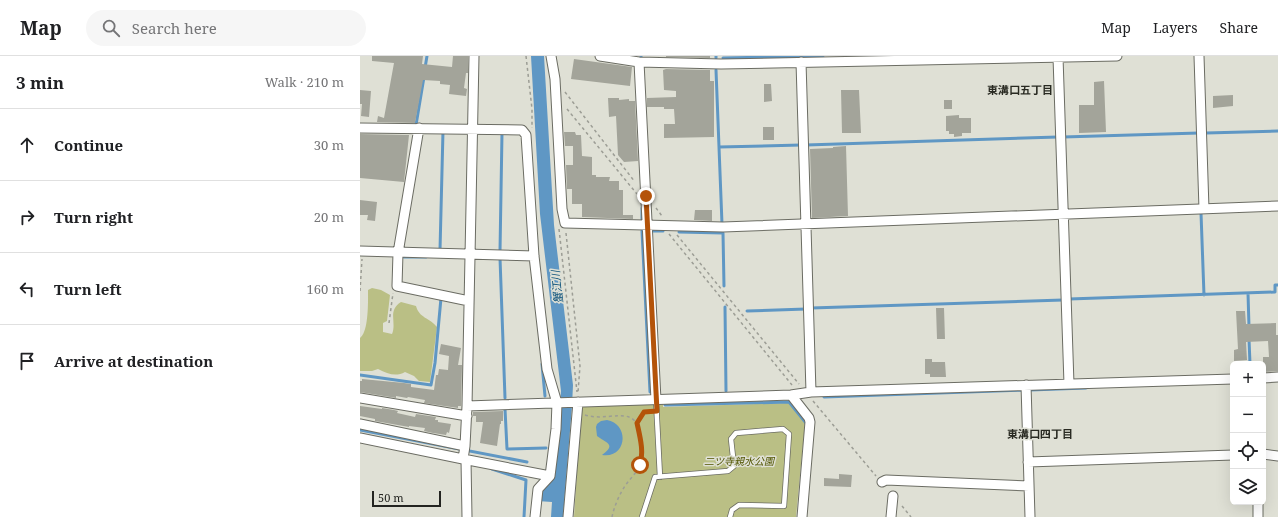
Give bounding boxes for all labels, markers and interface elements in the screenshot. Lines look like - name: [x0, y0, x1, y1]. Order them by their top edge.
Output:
- search box: [86, 10, 366, 46]
- text: Map: [20, 15, 62, 41]
- icon: search: [100, 17, 122, 39]
- text: Search here: [132, 18, 217, 38]
- text: Map: [1101, 18, 1131, 37]
- text: Layers: [1153, 18, 1198, 37]
- text: Share: [1220, 18, 1258, 37]
- text: 3 min: [16, 71, 64, 94]
- text: Walk · 210 m: [265, 73, 344, 91]
- district label: 東溝口五丁目: [987, 82, 1053, 97]
- icon: ahead: [16, 134, 38, 156]
- text: Continue: [54, 135, 123, 155]
- text: 30 m: [314, 136, 344, 154]
- route end: [637, 187, 655, 205]
- icon: right: [16, 206, 38, 228]
- text: Turn right: [54, 207, 133, 227]
- text: 20 m: [314, 208, 344, 226]
- water label: 蟹江川: [547, 269, 566, 304]
- icon: left: [16, 278, 38, 300]
- text: Turn left: [54, 279, 122, 299]
- text: 160 m: [307, 280, 344, 298]
- icon: arrive: [16, 350, 38, 372]
- text: Arrive at destination: [54, 351, 213, 371]
- map controls: [1230, 361, 1266, 505]
- button: +: [1230, 361, 1266, 397]
- button: −: [1230, 397, 1266, 433]
- district label: 東溝口四丁目: [1007, 426, 1073, 441]
- button: locate: [1230, 433, 1266, 469]
- park label: 二ツ寺親水公園: [704, 454, 776, 468]
- route start: [631, 456, 649, 474]
- button: layers: [1230, 469, 1266, 505]
- scale bar: [372, 489, 441, 508]
- text: 50 m: [378, 490, 404, 505]

